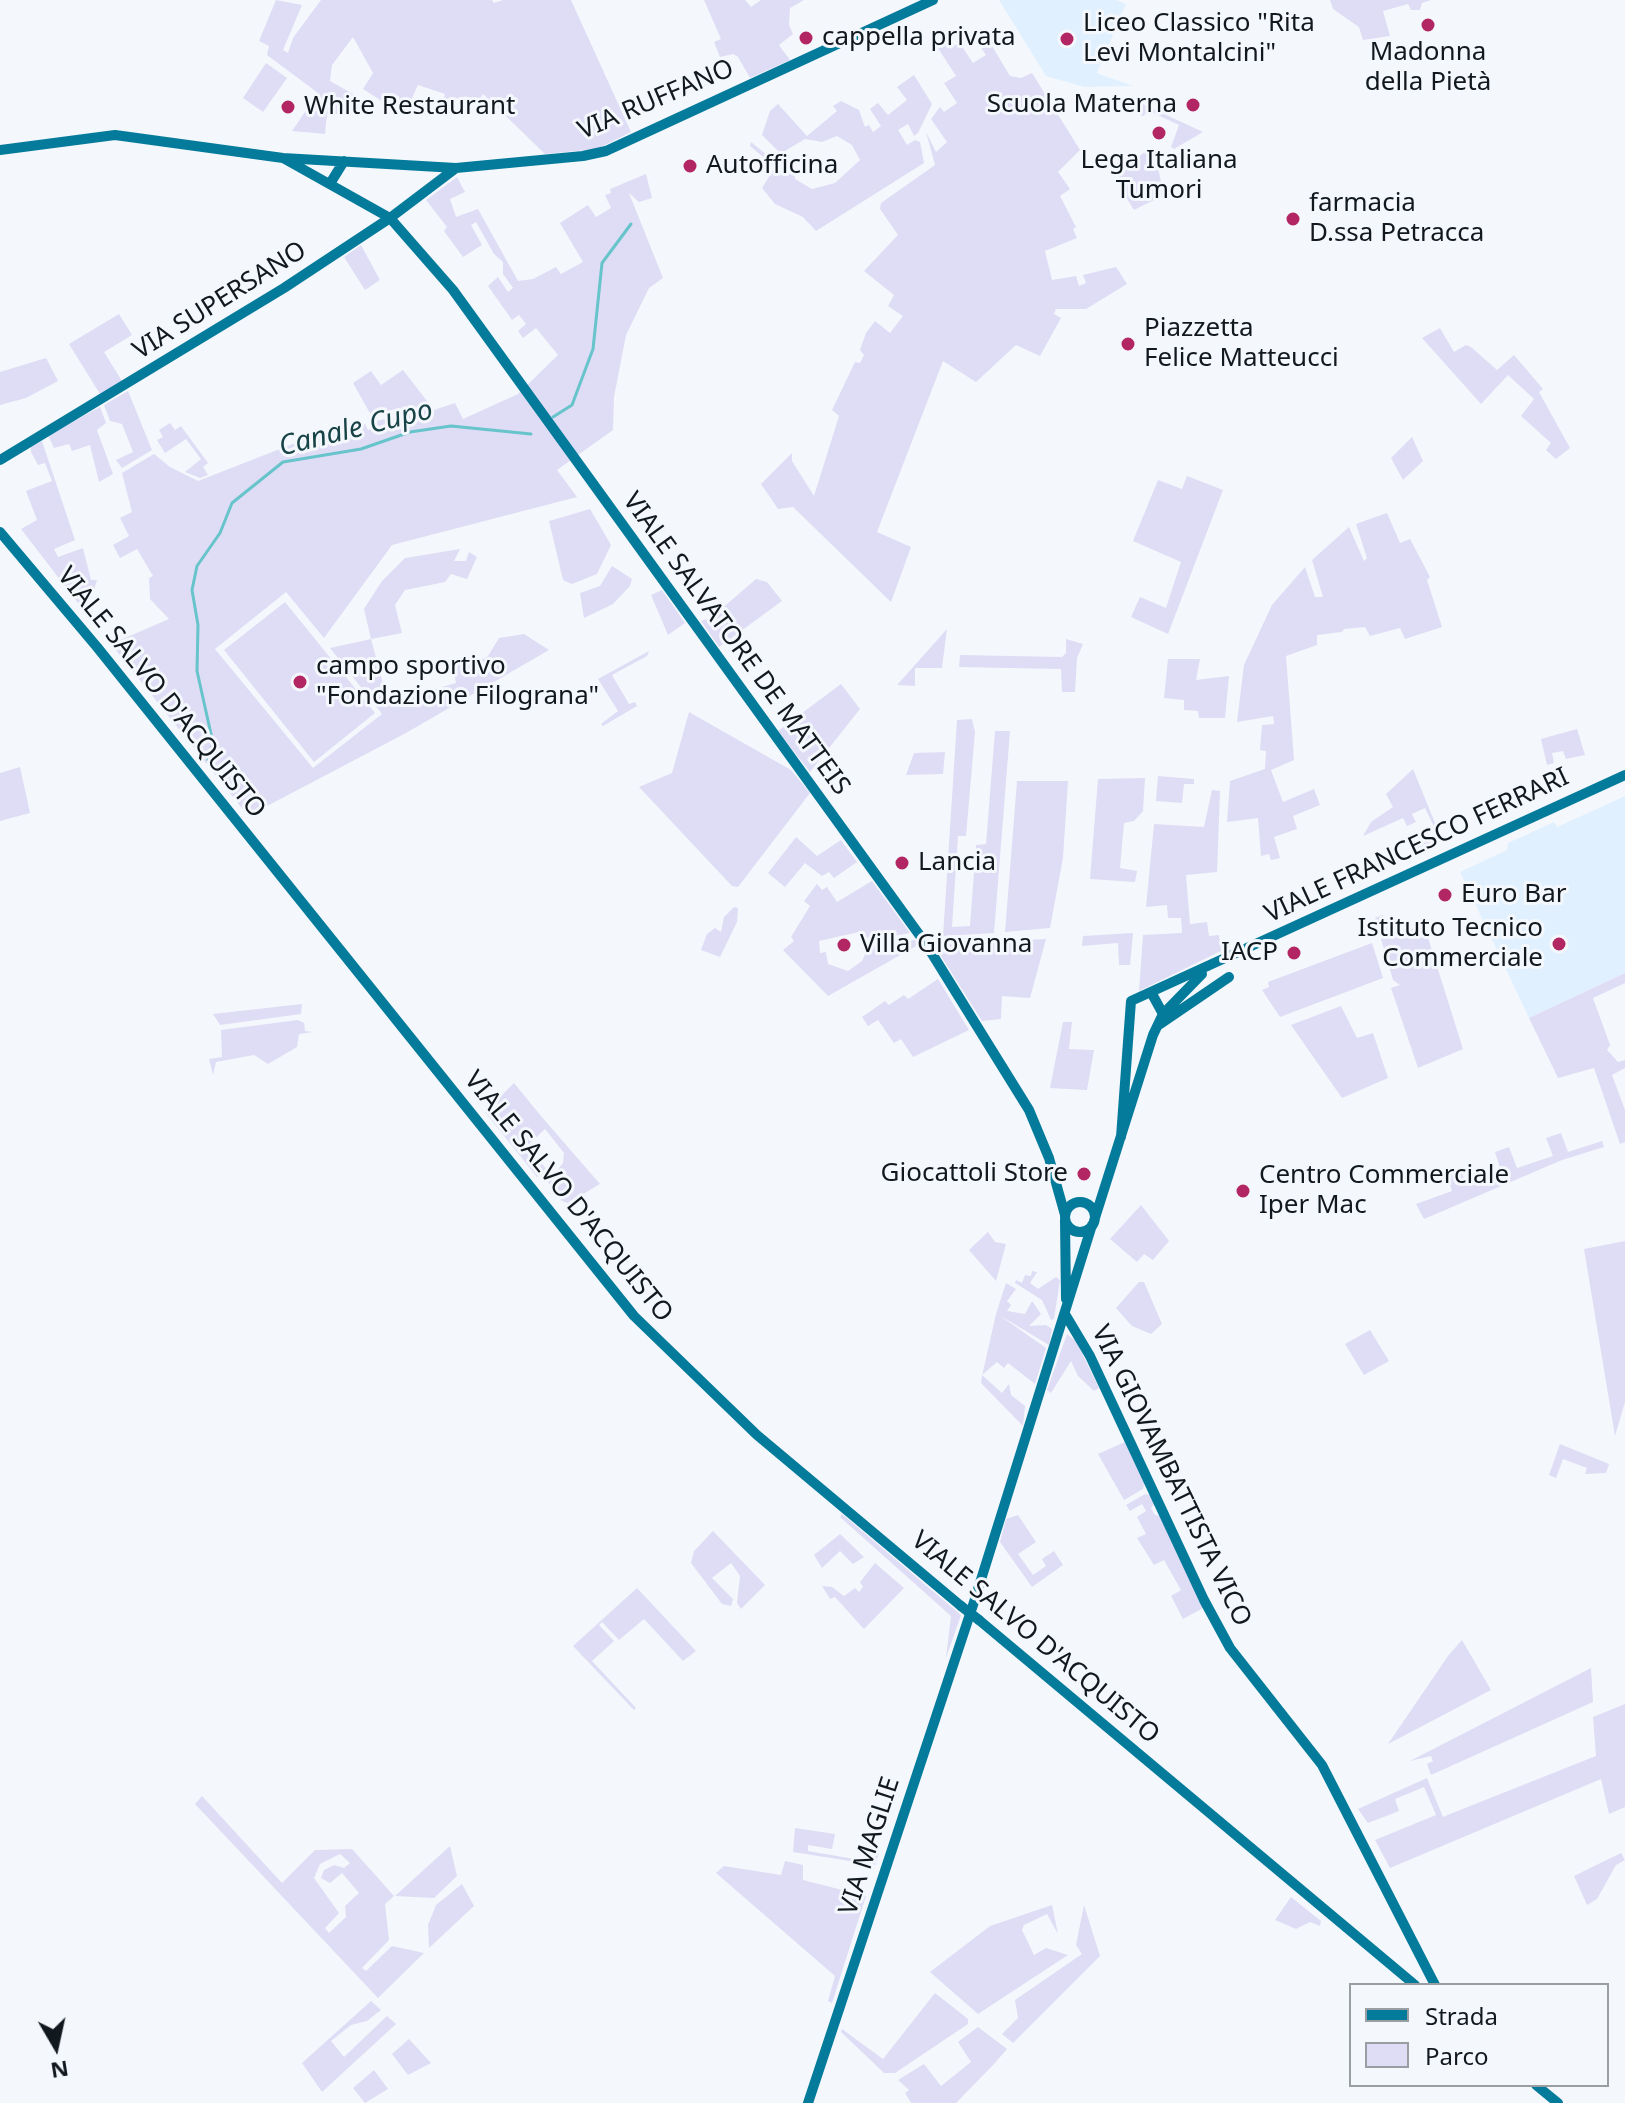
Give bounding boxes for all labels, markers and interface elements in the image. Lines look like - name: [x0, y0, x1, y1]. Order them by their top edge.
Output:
- place label: Liceo Classico "Rita Levi Montalcini": [1083, 8, 1315, 70]
- marker: Madonna della Pietà: [1419, 16, 1437, 34]
- place label: cappella privata: [822, 22, 1016, 54]
- marker: cappella privata: [797, 29, 815, 47]
- marker: Liceo Classico "Rita Levi Montalcini": [1058, 30, 1076, 48]
- place label: Madonna della Pietà: [1365, 37, 1491, 98]
- street label: VIA RUFFANO: [573, 53, 739, 147]
- place label: Scuola Materna: [987, 89, 1177, 121]
- place label: White Restaurant: [304, 91, 515, 123]
- marker: Scuola Materna: [1184, 96, 1202, 114]
- marker: White Restaurant: [279, 98, 297, 116]
- marker: Lega Italiana Tumori: [1150, 124, 1168, 142]
- place label: Lega Italiana Tumori: [1080, 145, 1238, 206]
- place label: Autofficina: [706, 150, 838, 182]
- marker: Autofficina: [681, 157, 699, 175]
- place label: farmacia D.ssa Petracca: [1309, 188, 1484, 250]
- marker: farmacia D.ssa Petracca: [1284, 210, 1302, 228]
- street label: VIA SUPERSANO: [128, 235, 312, 367]
- place label: Piazzetta Felice Matteucci: [1144, 313, 1339, 374]
- marker: Piazzetta Felice Matteucci: [1119, 335, 1137, 353]
- water label: Canale Cupo: [275, 394, 437, 464]
- street label: VIALE SALVATORE DE MATTEIS: [616, 487, 856, 801]
- street label: VIALE SALVO D'ACQUISTO: [50, 561, 272, 825]
- place label: campo sportivo "Fondazione Filograna": [316, 651, 599, 712]
- marker: campo sportivo "Fondazione Filograna": [291, 673, 309, 691]
- street label: VIALE FRANCESCO FERRARI: [1260, 762, 1574, 930]
- place label: Lancia: [918, 847, 996, 879]
- marker: Lancia: [893, 854, 911, 872]
- place label: Euro Bar: [1461, 879, 1566, 911]
- marker: Euro Bar: [1436, 886, 1454, 904]
- place label: Istituto Tecnico Commerciale: [1358, 913, 1543, 974]
- place label: Villa Giovanna: [860, 929, 1032, 961]
- marker: Istituto Tecnico Commerciale: [1550, 935, 1568, 953]
- marker: Villa Giovanna: [835, 936, 853, 954]
- place label: IACP: [1221, 937, 1278, 969]
- marker: IACP: [1285, 944, 1303, 962]
- street label: VIALE SALVO D'ACQUISTO: [457, 1065, 679, 1329]
- place label: Giocattoli Store: [881, 1158, 1068, 1190]
- place label: Centro Commerciale Iper Mac: [1259, 1160, 1509, 1222]
- marker: Giocattoli Store: [1075, 1165, 1093, 1183]
- marker: Centro Commerciale Iper Mac: [1234, 1182, 1252, 1200]
- street label: VIA GIOVAMBATTISTA VICO: [1084, 1320, 1258, 1632]
- street label: VIALE SALVO D'ACQUISTO: [905, 1525, 1165, 1751]
- street label: VIA MAGLIE: [833, 1773, 907, 1919]
- legend: [1349, 1983, 1609, 2087]
- text: Strada: [1425, 1999, 1498, 2032]
- north arrow: [16, 2007, 96, 2087]
- text: Parco: [1425, 2039, 1488, 2072]
- text: N: [49, 2054, 71, 2087]

